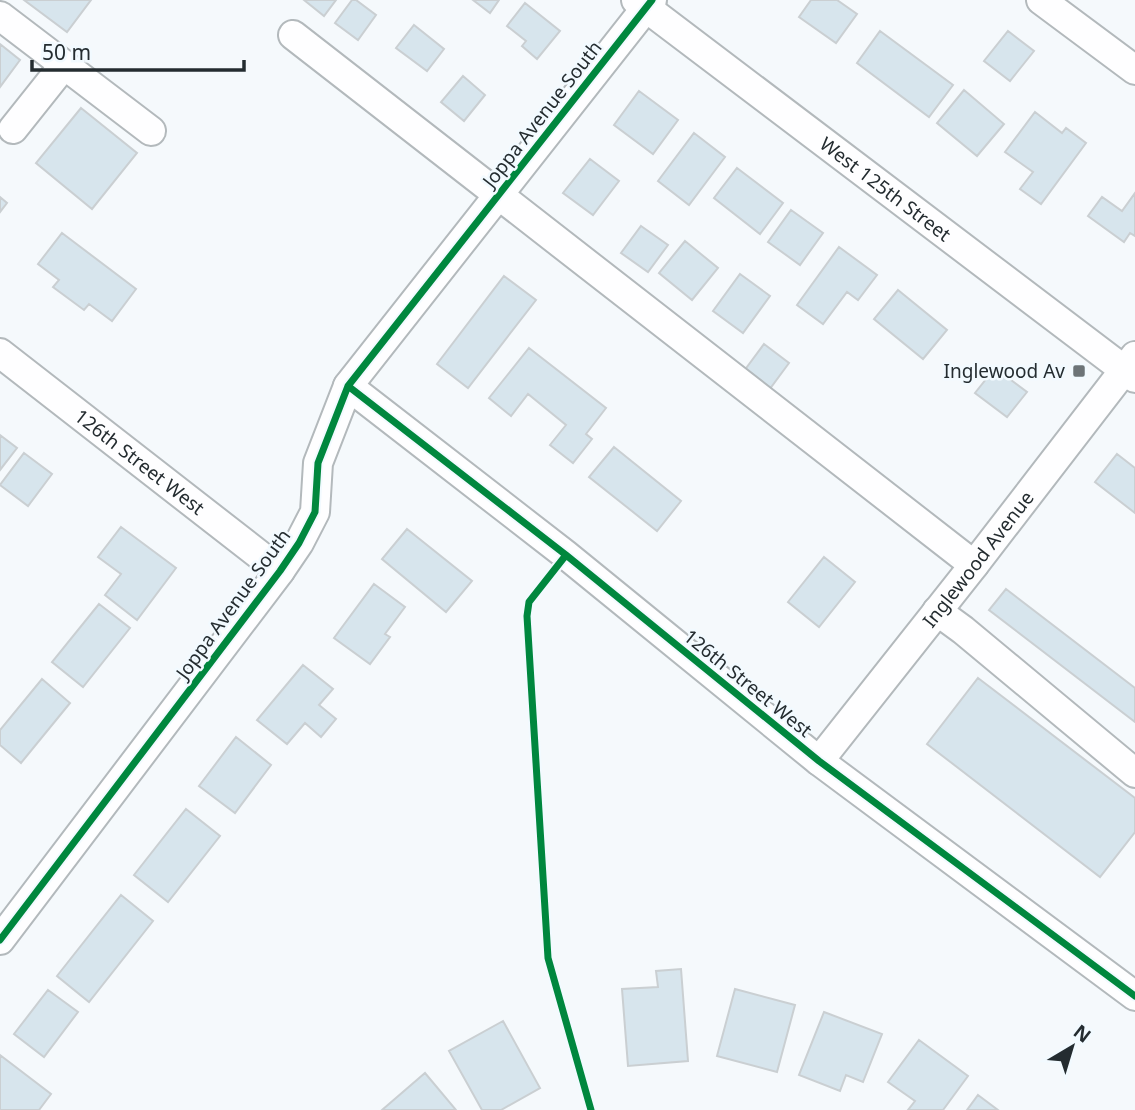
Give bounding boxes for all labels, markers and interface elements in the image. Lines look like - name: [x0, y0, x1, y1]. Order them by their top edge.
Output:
- scale bar: [32, 28, 243, 72]
- street label: Joppa Avenue South: [475, 35, 608, 194]
- text: 50 m: [42, 38, 91, 66]
- street label: West 125th Street: [815, 131, 957, 247]
- place label: Inglewood Av: [944, 358, 1065, 384]
- marker: Inglewood Av: [1071, 363, 1087, 379]
- street label: 126th Street West: [69, 403, 210, 521]
- street label: Inglewood Avenue: [917, 485, 1039, 633]
- street label: Joppa Avenue South: [169, 524, 296, 686]
- street label: 126th Street West: [678, 623, 818, 743]
- north arrow: [1037, 1012, 1107, 1082]
- text: N: [1068, 1019, 1097, 1049]

